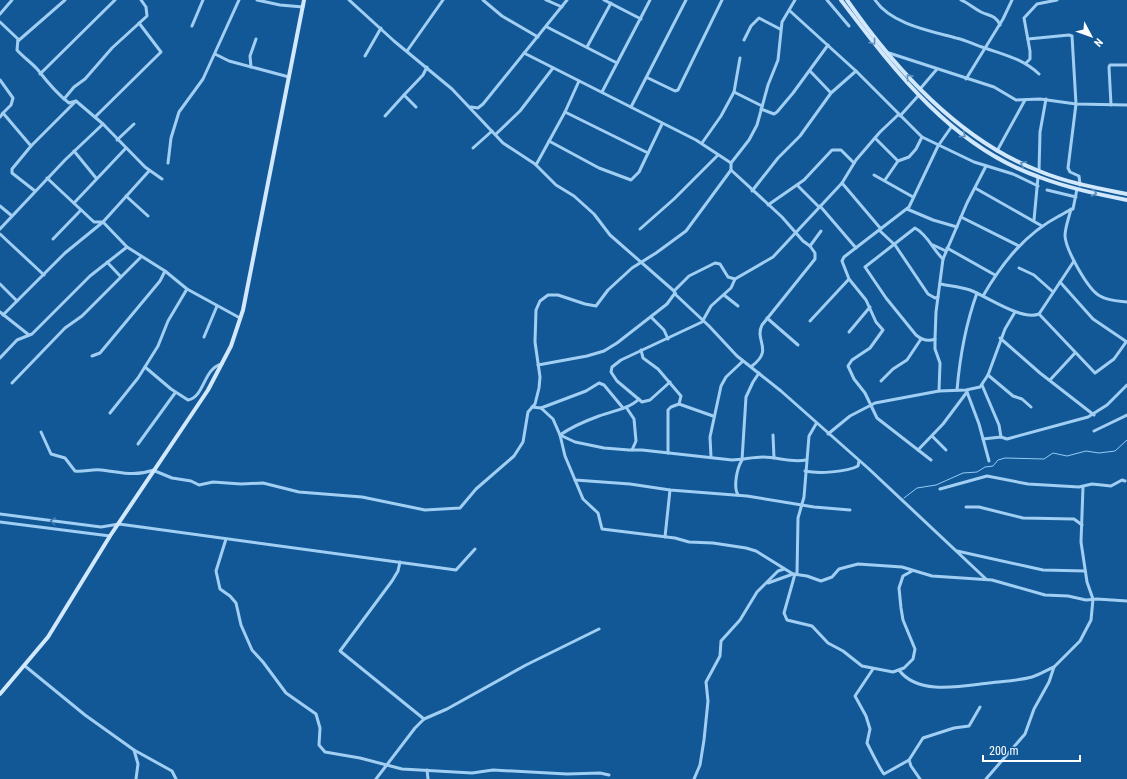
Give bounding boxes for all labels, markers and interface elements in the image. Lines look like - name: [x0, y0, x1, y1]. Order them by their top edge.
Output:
- north arrow: [1071, 16, 1111, 56]
- text: N: [1091, 35, 1105, 49]
- one-way arrow: [868, 38, 875, 45]
- one-way arrow: [907, 74, 914, 82]
- one-way arrow: [959, 130, 966, 137]
- one-way arrow: [1020, 161, 1027, 168]
- one-way arrow: [1090, 189, 1097, 197]
- one-way arrow: [50, 517, 56, 526]
- scale bar: [983, 737, 1080, 763]
- text: 200 m: [989, 744, 1019, 758]

